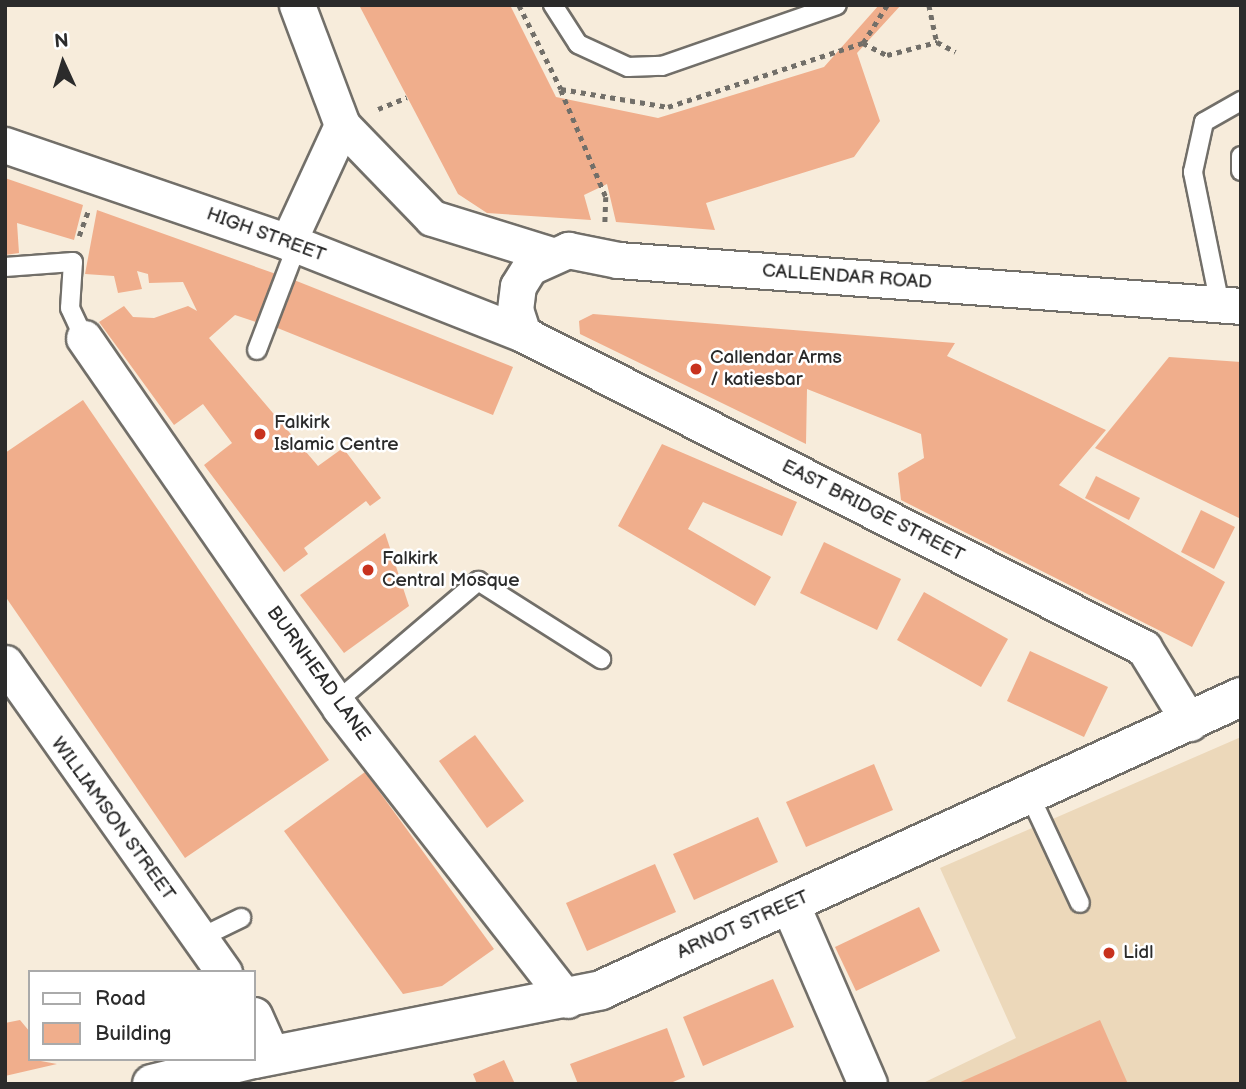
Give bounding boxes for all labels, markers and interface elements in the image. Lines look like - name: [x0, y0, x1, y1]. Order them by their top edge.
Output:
- north arrow: [28, 28, 98, 98]
- text: N: [54, 30, 69, 54]
- street label: HIGH STREET: [203, 203, 329, 267]
- street label: CALLENDAR ROAD: [761, 260, 933, 294]
- place label: Callendar Arms / katiesbar: [710, 347, 842, 391]
- marker: Callendar Arms / katiesbar: [688, 361, 704, 377]
- place label: Falkirk Islamic Centre: [274, 412, 399, 456]
- marker: Falkirk Islamic Centre: [252, 426, 268, 442]
- street label: EAST BRIDGE STREET: [778, 455, 968, 567]
- place label: Falkirk Central Mosque: [382, 548, 519, 592]
- marker: Falkirk Central Mosque: [360, 562, 376, 578]
- street label: BURNHEAD LANE: [261, 602, 375, 746]
- street label: WILLIAMSON STREET: [46, 733, 180, 905]
- street label: ARNOT STREET: [673, 886, 813, 964]
- place label: Lidl: [1123, 942, 1153, 964]
- marker: Lidl: [1101, 945, 1117, 961]
- legend: [28, 970, 256, 1061]
- text: Road: [95, 986, 146, 1011]
- text: Building: [95, 1021, 171, 1046]

